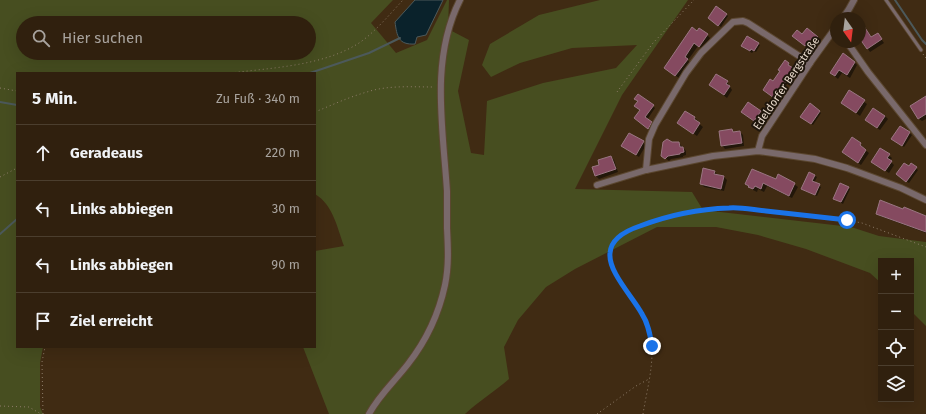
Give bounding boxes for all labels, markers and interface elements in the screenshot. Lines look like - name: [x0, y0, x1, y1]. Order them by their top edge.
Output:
- north arrow: [830, 12, 866, 48]
- search box: [16, 16, 316, 60]
- icon: search: [30, 27, 52, 49]
- text: Hier suchen: [62, 29, 143, 47]
- street label: Edeldorfer Bergstraße: [750, 34, 822, 132]
- text: 5 Min.: [32, 88, 77, 109]
- text: Zu Fuß · 340 m: [216, 91, 300, 106]
- icon: ahead: [32, 142, 54, 164]
- text: Geradeaus: [70, 144, 143, 162]
- text: 220 m: [265, 145, 300, 160]
- icon: left: [32, 198, 54, 220]
- text: Links abbiegen: [70, 200, 173, 218]
- text: 30 m: [272, 201, 300, 216]
- route start: [838, 211, 856, 229]
- icon: left: [32, 254, 54, 276]
- text: Links abbiegen: [70, 256, 173, 274]
- text: 90 m: [271, 257, 300, 272]
- map controls: [878, 258, 914, 402]
- button: +: [878, 258, 914, 294]
- button: −: [878, 294, 914, 330]
- icon: arrive: [32, 310, 54, 332]
- text: Ziel erreicht: [70, 312, 153, 330]
- button: locate: [878, 330, 914, 366]
- route end: [643, 337, 661, 355]
- button: layers: [878, 366, 914, 402]

